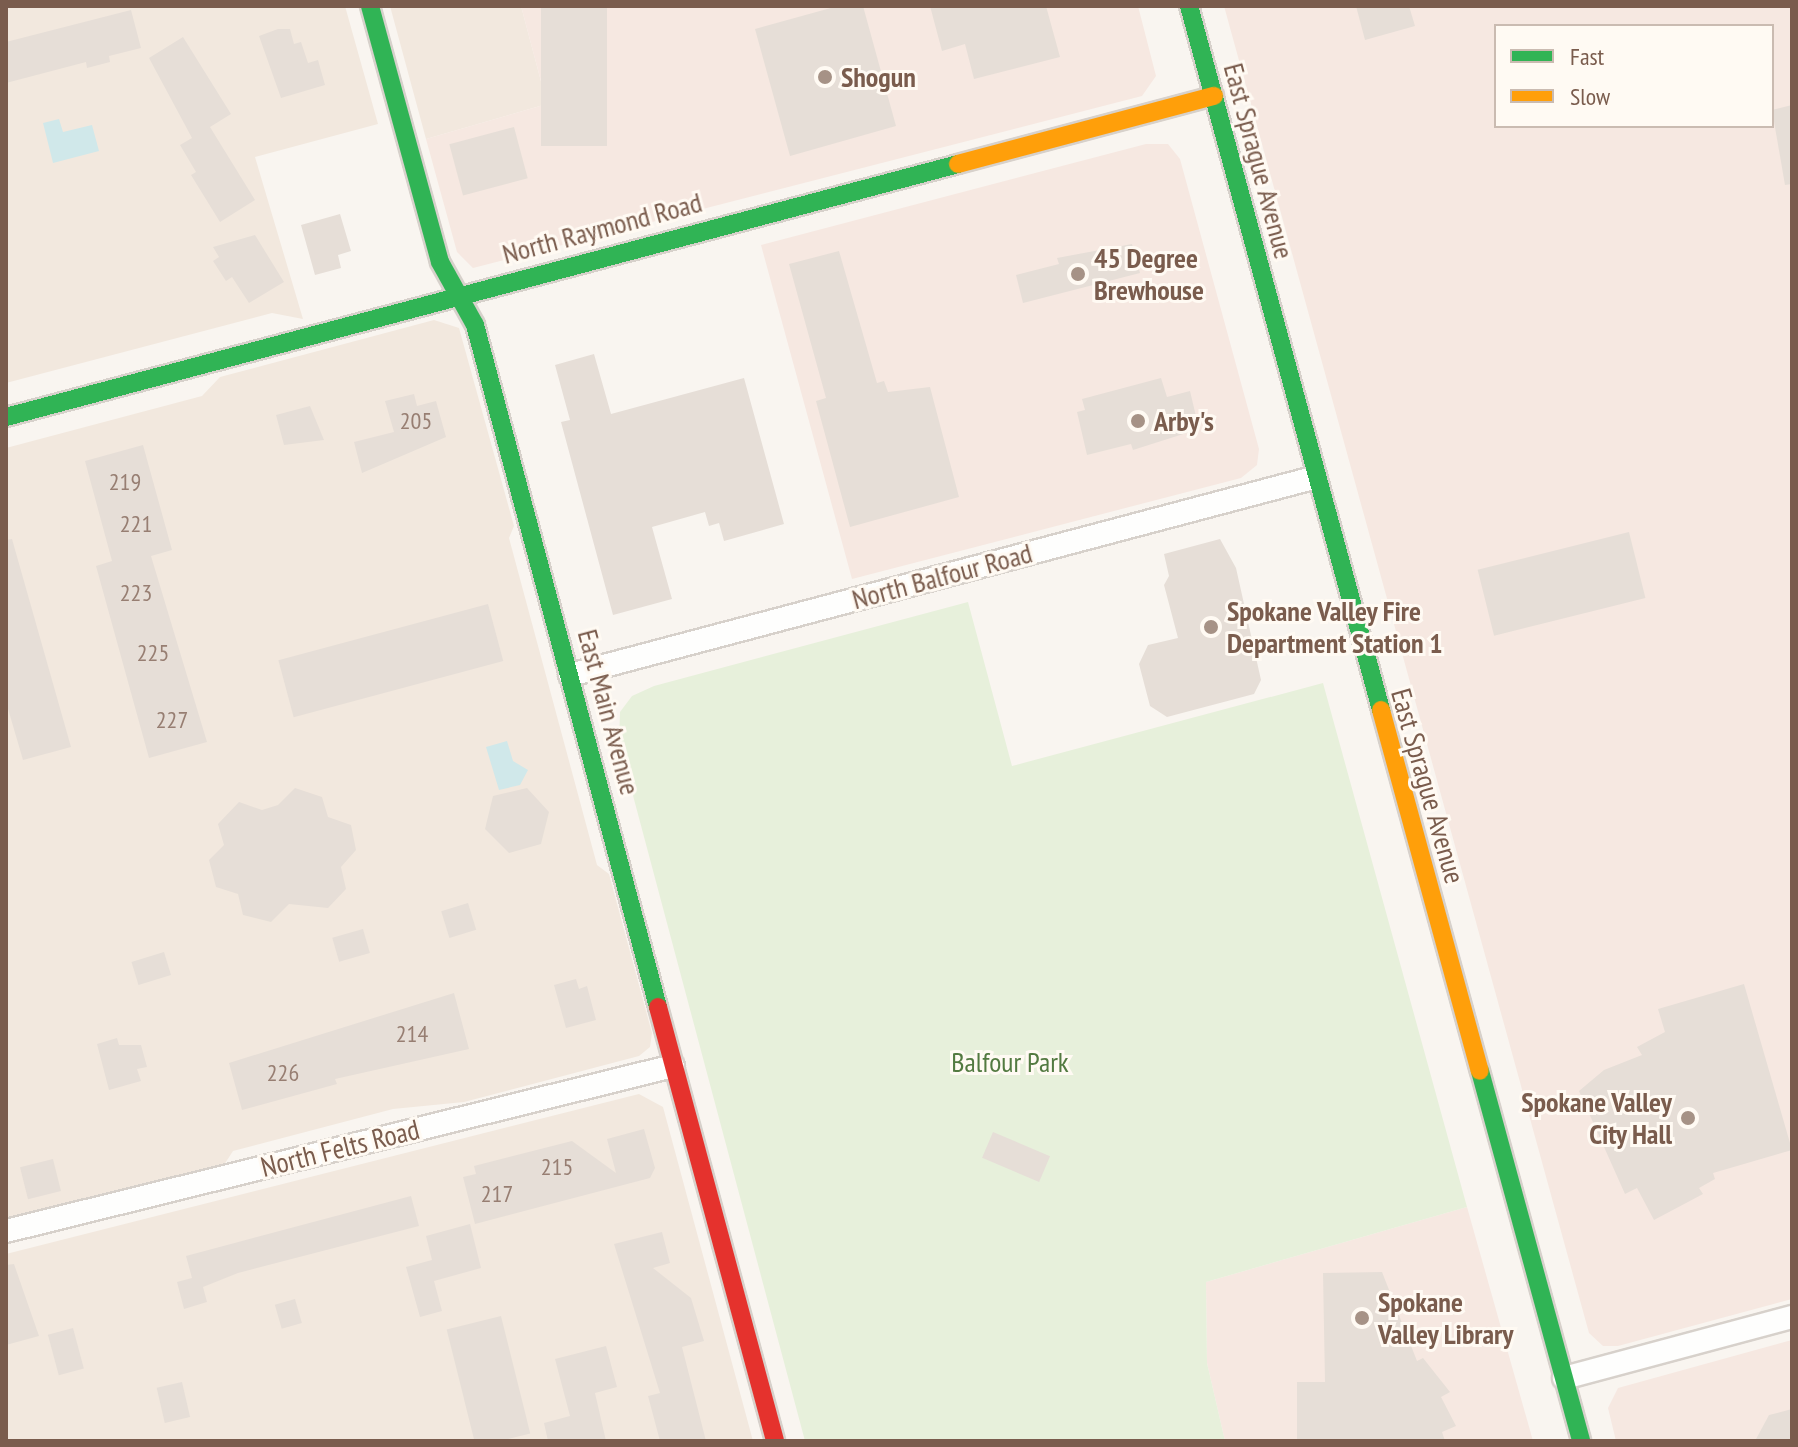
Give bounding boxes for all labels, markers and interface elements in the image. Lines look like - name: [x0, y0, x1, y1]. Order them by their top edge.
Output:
- legend: [1494, 24, 1774, 128]
- text: Fast: [1570, 41, 1604, 72]
- street label: East Sprague Avenue: [1217, 59, 1301, 263]
- place label: Shogun: [841, 60, 916, 94]
- marker: Shogun: [816, 68, 834, 86]
- text: Slow: [1570, 81, 1610, 112]
- street label: North Raymond Road: [499, 185, 705, 271]
- place label: 45 Degree Brewhouse: [1094, 241, 1204, 307]
- marker: 45 Degree Brewhouse: [1069, 265, 1087, 283]
- place label: Arby's: [1154, 404, 1214, 438]
- house number: 205: [400, 407, 432, 435]
- marker: Arby's: [1129, 412, 1147, 430]
- house number: 219: [109, 468, 141, 496]
- house number: 221: [120, 510, 152, 538]
- street label: North Balfour Road: [848, 536, 1036, 616]
- house number: 223: [120, 579, 152, 607]
- place label: Spokane Valley Fire Department Station 1: [1227, 594, 1443, 660]
- marker: Spokane Valley Fire Department Station 1: [1202, 618, 1220, 636]
- street label: East Main Avenue: [571, 625, 647, 799]
- house number: 225: [137, 639, 169, 667]
- street label: East Sprague Avenue: [1384, 684, 1472, 888]
- house number: 227: [156, 706, 188, 734]
- house number: 214: [396, 1020, 428, 1048]
- park label: Balfour Park: [951, 1045, 1069, 1079]
- house number: 226: [267, 1059, 299, 1087]
- place label: Spokane Valley City Hall: [1521, 1085, 1672, 1151]
- marker: Spokane Valley City Hall: [1679, 1109, 1697, 1127]
- street label: North Felts Road: [257, 1112, 423, 1184]
- house number: 215: [541, 1153, 573, 1181]
- house number: 217: [481, 1180, 513, 1208]
- place label: Spokane Valley Library: [1378, 1285, 1514, 1351]
- marker: Spokane Valley Library: [1353, 1309, 1371, 1327]

